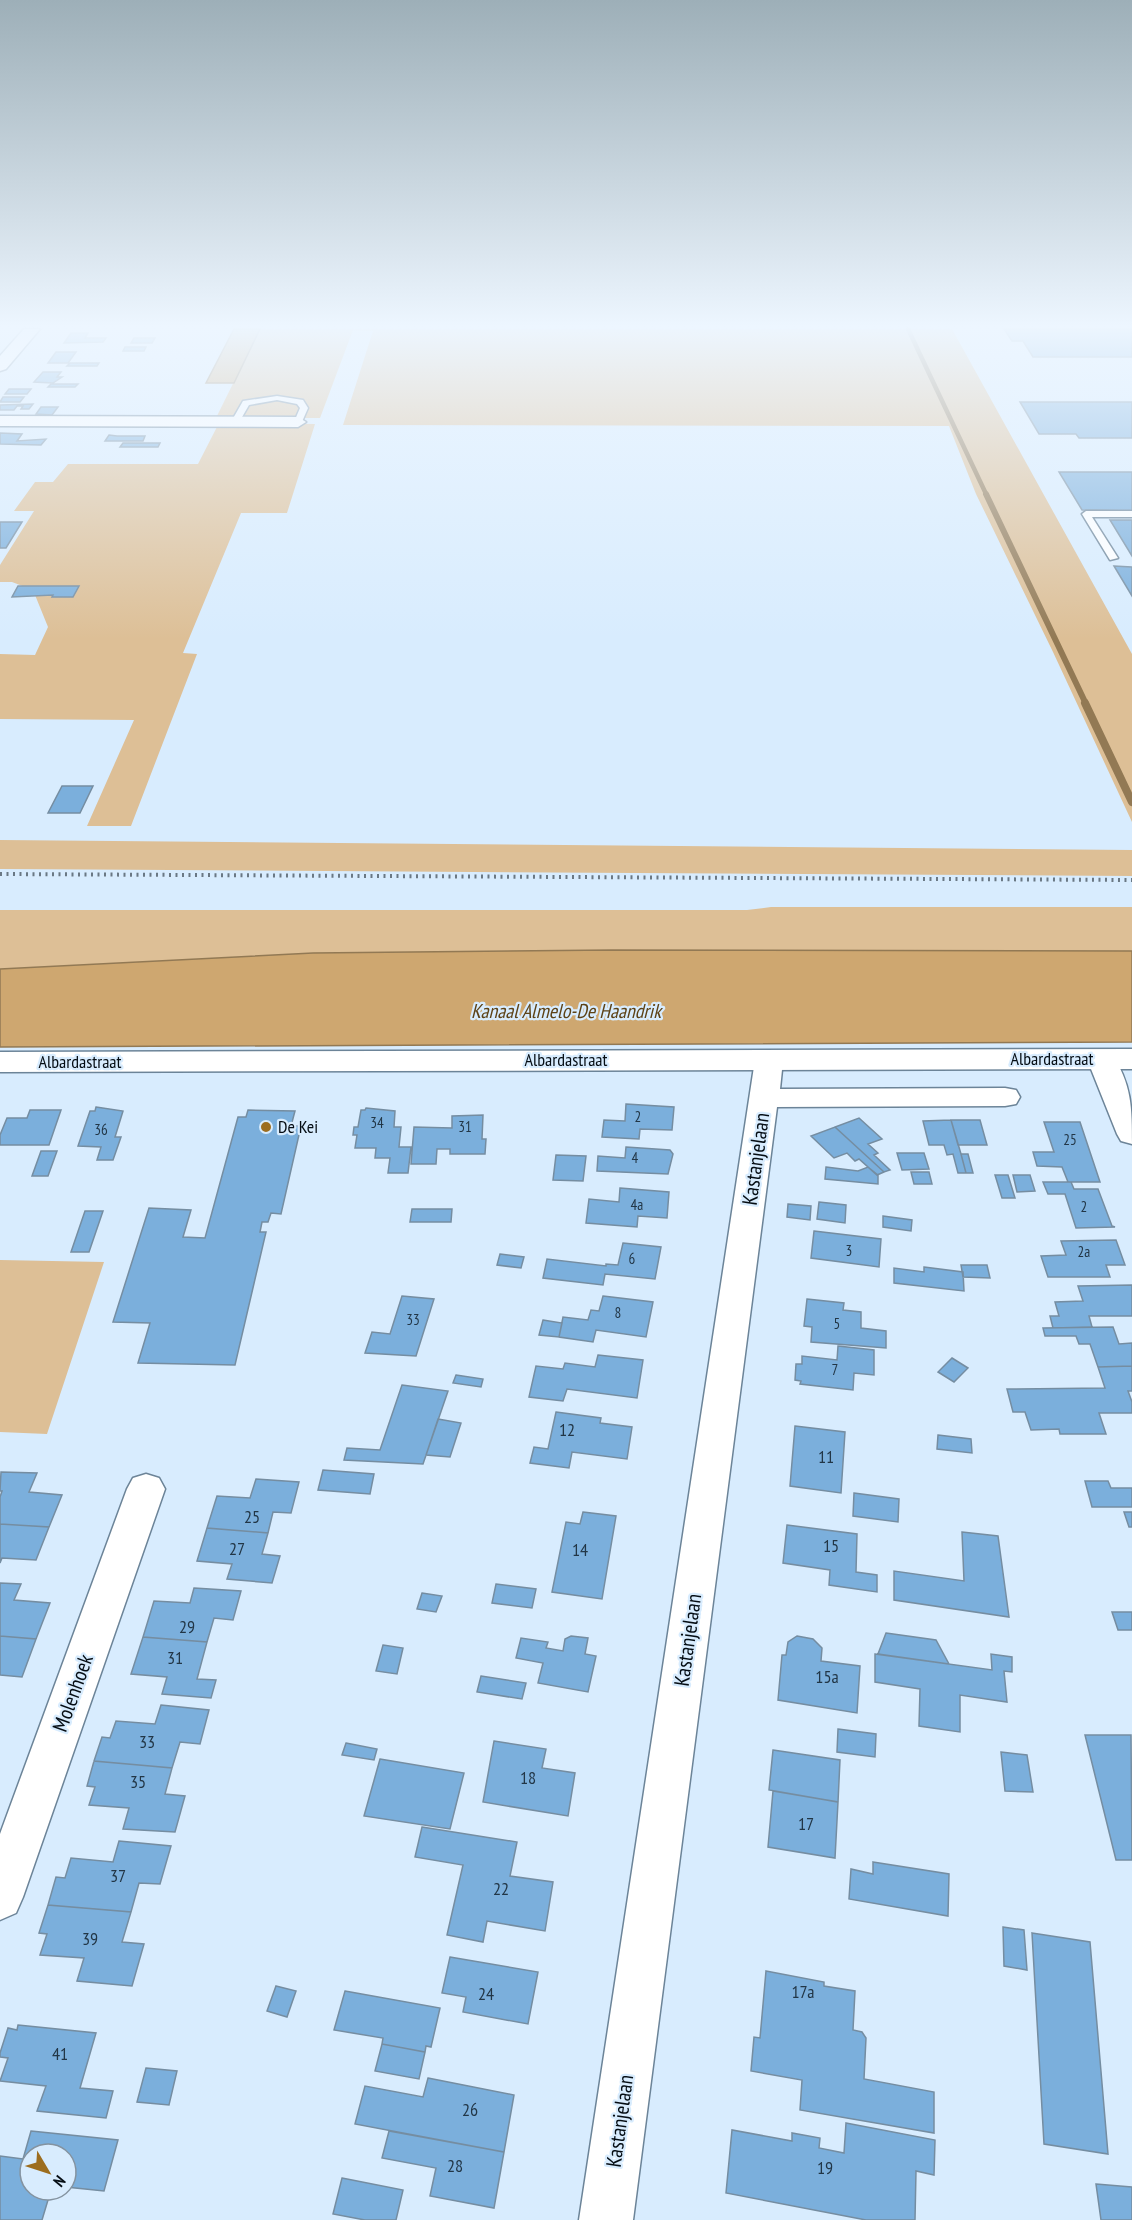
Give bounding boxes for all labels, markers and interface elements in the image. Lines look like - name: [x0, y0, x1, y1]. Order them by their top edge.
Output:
- water label: Kanaal Almelo-De Haandrik: [471, 998, 663, 1024]
- street label: Albardastraat: [1011, 1047, 1094, 1070]
- street label: Albardastraat: [525, 1048, 608, 1071]
- street label: Albardastraat: [39, 1050, 122, 1073]
- house number: 2: [635, 1107, 641, 1126]
- street label: Kastanjelaan: [736, 1111, 775, 1207]
- house number: 34: [370, 1113, 384, 1132]
- place label: De Kei: [278, 1115, 318, 1138]
- house number: 31: [458, 1117, 472, 1136]
- house number: 36: [94, 1120, 108, 1139]
- marker: De Kei: [259, 1120, 273, 1134]
- house number: 25: [1063, 1130, 1077, 1149]
- house number: 4: [632, 1148, 639, 1167]
- house number: 4a: [631, 1195, 643, 1214]
- house number: 2: [1081, 1197, 1087, 1216]
- house number: 3: [846, 1241, 852, 1260]
- house number: 2a: [1078, 1242, 1090, 1261]
- house number: 6: [629, 1249, 636, 1268]
- house number: 8: [615, 1303, 621, 1322]
- house number: 33: [406, 1310, 420, 1329]
- house number: 5: [834, 1314, 840, 1333]
- house number: 7: [832, 1360, 838, 1379]
- house number: 12: [559, 1418, 575, 1441]
- house number: 11: [818, 1445, 834, 1468]
- house number: 25: [244, 1505, 260, 1528]
- house number: 15: [823, 1534, 839, 1557]
- house number: 27: [229, 1537, 245, 1560]
- house number: 14: [572, 1538, 588, 1561]
- street label: Kastanjelaan: [668, 1592, 707, 1688]
- house number: 29: [179, 1615, 195, 1638]
- house number: 31: [167, 1646, 183, 1669]
- street label: Molenhoek: [46, 1650, 99, 1735]
- house number: 15a: [815, 1665, 839, 1688]
- house number: 33: [139, 1730, 155, 1753]
- house number: 18: [520, 1766, 536, 1789]
- house number: 35: [130, 1770, 146, 1793]
- house number: 17: [798, 1812, 814, 1835]
- house number: 37: [110, 1864, 126, 1887]
- house number: 22: [493, 1877, 509, 1900]
- house number: 39: [82, 1927, 98, 1950]
- house number: 17a: [791, 1980, 815, 2003]
- house number: 24: [478, 1982, 494, 2005]
- house number: 41: [52, 2042, 68, 2065]
- street label: Kastanjelaan: [600, 2073, 639, 2169]
- house number: 26: [462, 2098, 478, 2121]
- north arrow: [18, 2142, 78, 2202]
- house number: 28: [447, 2154, 463, 2177]
- house number: 19: [817, 2156, 833, 2179]
- text: N: [49, 2172, 70, 2191]

